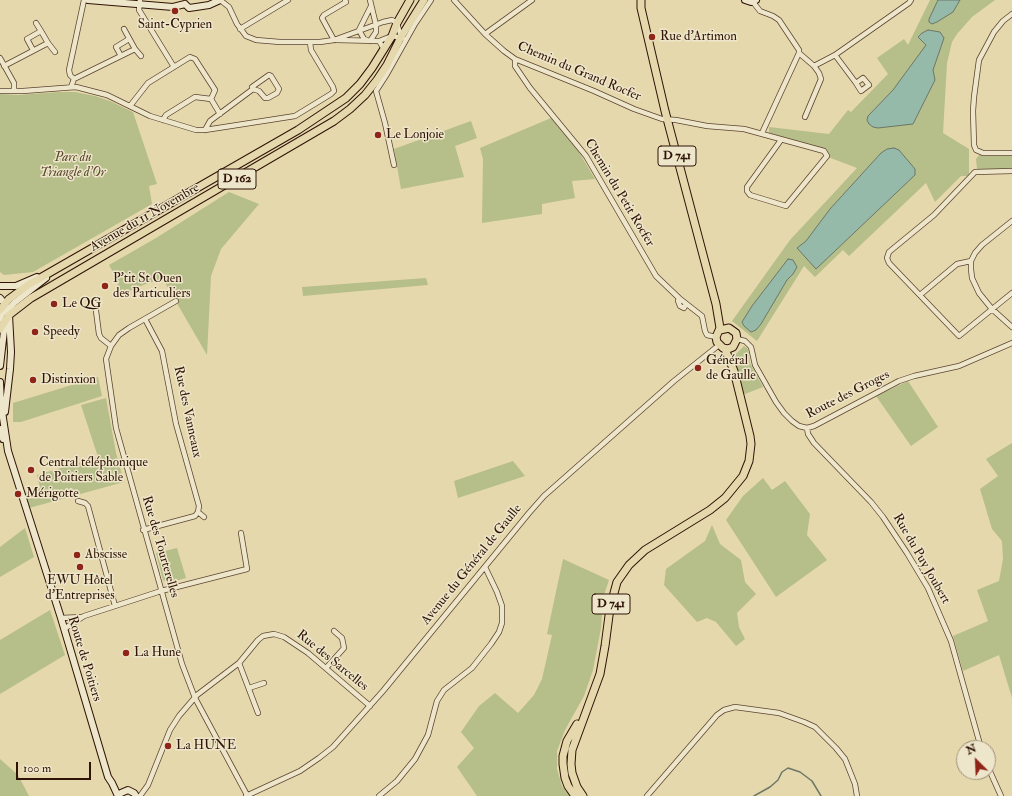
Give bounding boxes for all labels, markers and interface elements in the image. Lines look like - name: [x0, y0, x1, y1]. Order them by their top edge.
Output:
- marker: Saint-Cyprien: [170, 6, 180, 16]
- place label: Saint-Cyprien: [138, 17, 212, 33]
- place label: Rue d'Artimon: [660, 29, 737, 45]
- marker: Rue d'Artimon: [647, 32, 657, 42]
- street label: Chemin du Grand Rocfer: [515, 39, 643, 105]
- place label: Le Lonjoie: [386, 127, 444, 143]
- marker: Le Lonjoie: [373, 130, 383, 140]
- street label: Chemin du Petit Rocfer: [581, 136, 657, 250]
- road number: D 741: [658, 146, 696, 166]
- park label: Parc du Triangle d'Or: [40, 150, 106, 181]
- road number: D 162: [218, 169, 256, 189]
- street label: Avenue du 11 Novembre: [88, 180, 202, 256]
- place label: P'tit St Ouen des Particuliers: [113, 271, 191, 302]
- marker: P'tit St Ouen des Particuliers: [100, 281, 110, 291]
- place label: Le QG: [62, 296, 101, 312]
- marker: Le QG: [49, 299, 59, 309]
- place label: Speedy: [43, 324, 80, 340]
- marker: Speedy: [30, 327, 40, 337]
- place label: Général de Gaulle: [706, 353, 756, 384]
- marker: Général de Gaulle: [693, 363, 703, 373]
- street label: Rue des Vanneaux: [170, 365, 204, 459]
- street label: Route des Groges: [804, 367, 892, 423]
- place label: Distinxion: [41, 372, 96, 388]
- marker: Distinxion: [28, 375, 38, 385]
- place label: Central téléphonique de Poitiers Sable: [39, 455, 148, 486]
- marker: Central téléphonique de Poitiers Sable: [26, 465, 36, 475]
- place label: Mérigotte: [26, 486, 79, 502]
- marker: Mérigotte: [13, 489, 23, 499]
- street label: Rue des Tourterelles: [138, 494, 182, 600]
- street label: Avenue du Général de Gaulle: [419, 502, 525, 628]
- street label: Rue du Puy Joubert: [889, 511, 953, 607]
- place label: Abscisse: [85, 547, 127, 563]
- marker: Abscisse: [72, 550, 82, 560]
- marker: EWU Hôtel d'Entreprises: [75, 562, 85, 572]
- place label: EWU Hôtel d'Entreprises: [45, 573, 115, 604]
- road number: D 741: [592, 594, 630, 614]
- street label: Route de Poitiers: [64, 615, 104, 703]
- street label: Rue des Sarcelles: [293, 627, 371, 695]
- place label: La Hune: [134, 645, 181, 661]
- marker: La Hune: [121, 648, 131, 658]
- place label: La HUNE: [176, 738, 236, 754]
- north arrow: [956, 740, 996, 780]
- marker: La HUNE: [163, 741, 173, 751]
- text: N: [964, 742, 978, 757]
- scale bar: [18, 754, 93, 780]
- text: 100 m: [23, 761, 51, 776]

